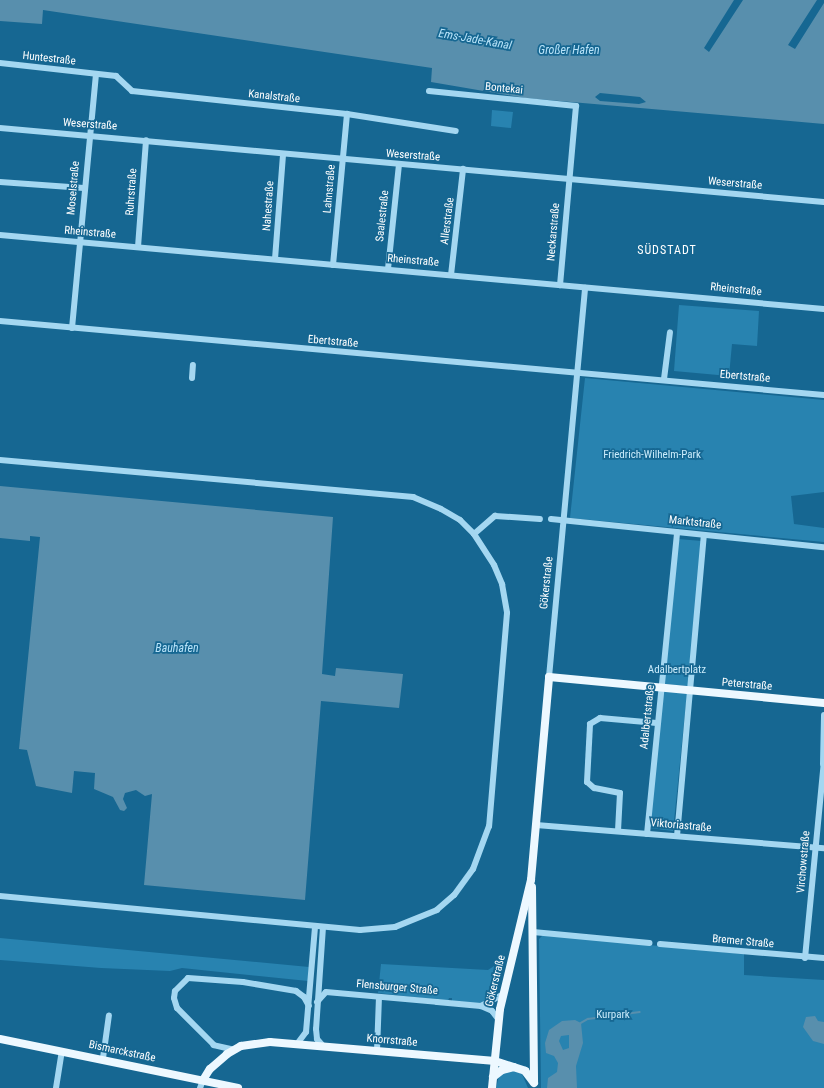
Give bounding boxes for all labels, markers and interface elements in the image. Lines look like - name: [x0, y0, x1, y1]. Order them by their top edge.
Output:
- water label: Ems-Jade-Kanal: [437, 26, 513, 54]
- water label: Großer Hafen: [538, 44, 600, 58]
- street label: Huntestraße: [22, 50, 76, 68]
- street label: Bontekai: [484, 80, 524, 98]
- street label: Kanalstraße: [247, 88, 301, 106]
- street label: Weserstraße: [62, 117, 118, 133]
- street label: Weserstraße: [385, 148, 441, 164]
- street label: Moselstraße: [65, 160, 83, 216]
- street label: Lahnstraße: [321, 164, 339, 214]
- street label: Ruhrstraße: [124, 168, 140, 216]
- street label: Weserstraße: [707, 175, 763, 193]
- street label: Nahestraße: [261, 181, 277, 231]
- street label: Saalestraße: [374, 190, 392, 242]
- street label: Allerstraße: [439, 197, 457, 245]
- street label: Neckarstraße: [545, 202, 563, 262]
- street label: Rheinstraße: [64, 224, 116, 242]
- district label: SÜDSTADT: [637, 244, 697, 258]
- street label: Rheinstraße: [387, 252, 439, 270]
- street label: Rheinstraße: [710, 281, 762, 299]
- street label: Ebertstraße: [307, 333, 359, 351]
- street label: Ebertstraße: [719, 368, 771, 386]
- park label: Friedrich-Wilhelm-Park: [603, 448, 701, 462]
- street label: Marktstraße: [668, 514, 722, 532]
- street label: Gökerstraße: [538, 556, 556, 610]
- water label: Bauhafen: [155, 642, 199, 656]
- park label: Adalbertplatz: [648, 663, 706, 677]
- street label: Peterstraße: [721, 676, 773, 694]
- street label: Adalbertstraße: [638, 684, 658, 750]
- street label: Viktoriastraße: [650, 817, 712, 835]
- street label: Virchowstraße: [795, 830, 813, 894]
- street label: Bremer Straße: [712, 933, 774, 951]
- street label: Gökerstraße: [483, 954, 509, 1008]
- street label: Flensburger Straße: [356, 978, 438, 998]
- park label: Kurpark: [596, 1008, 630, 1022]
- street label: Knorrstraße: [366, 1032, 418, 1050]
- street label: Bismarckstraße: [87, 1038, 157, 1066]

